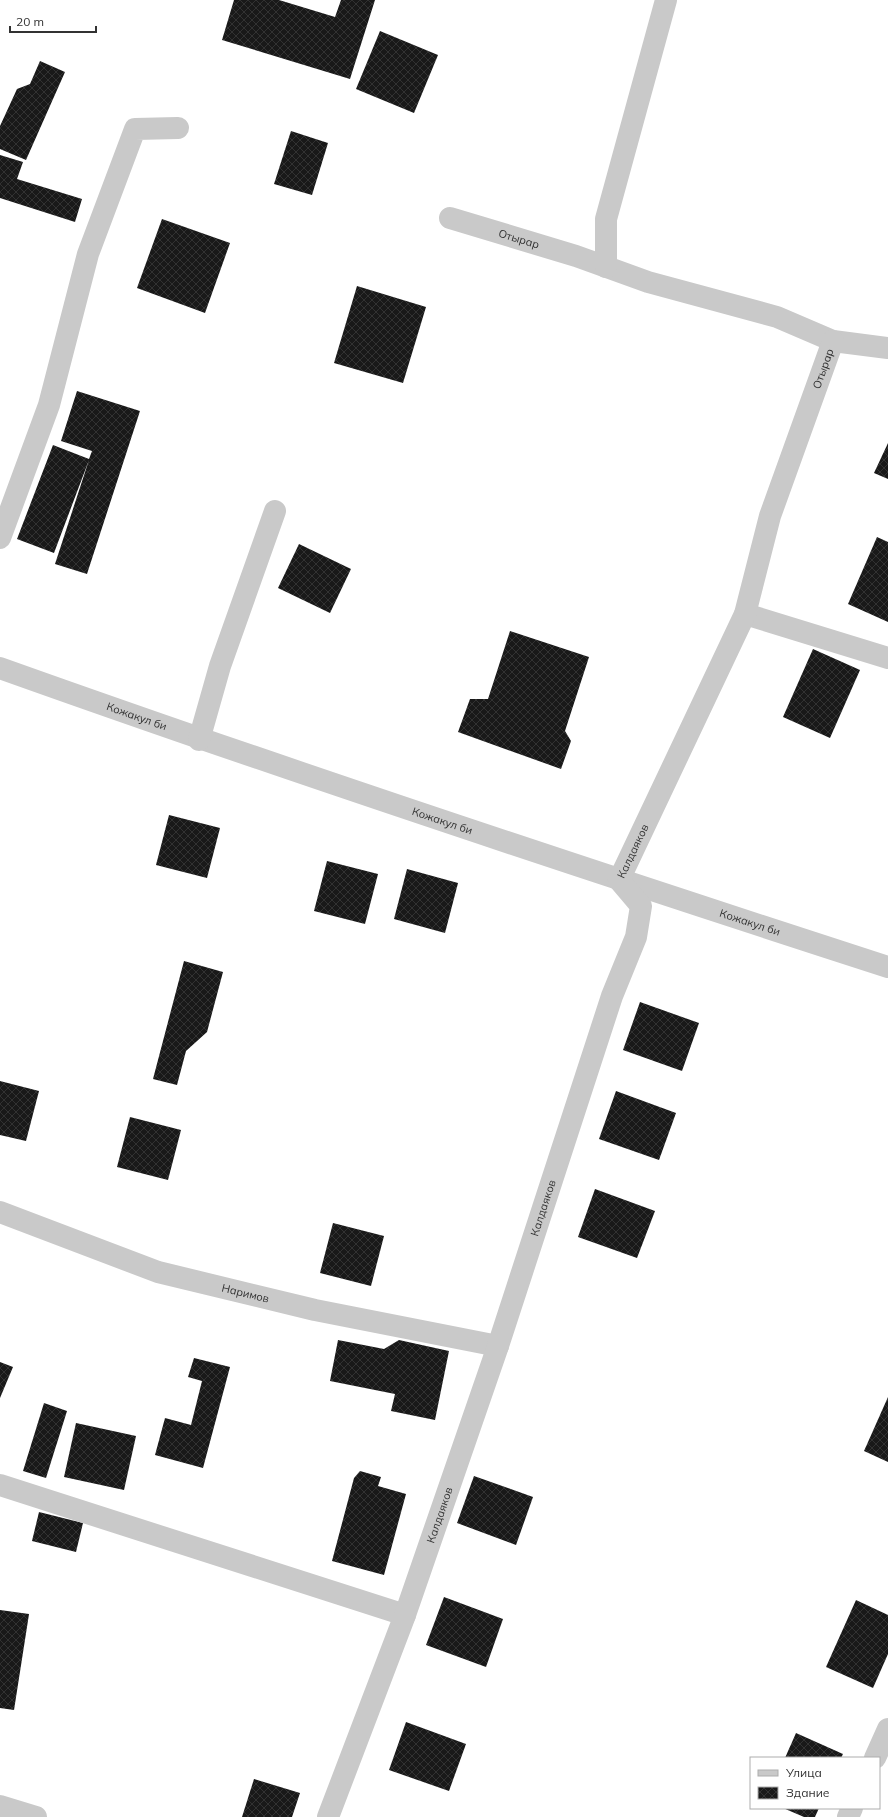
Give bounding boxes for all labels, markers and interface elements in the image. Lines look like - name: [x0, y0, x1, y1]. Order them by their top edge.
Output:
- scale bar: [10, 8, 96, 34]
- text: 20 m: [16, 14, 44, 29]
- street label: Отырар: [497, 226, 541, 252]
- street label: Отырар: [809, 346, 837, 391]
- street label: Кожакул би: [105, 699, 169, 733]
- street label: Кожакул би: [410, 804, 474, 837]
- street label: Калдаяков: [614, 822, 651, 880]
- street label: Кожакул би: [718, 906, 782, 939]
- street label: Калдаяков: [527, 1178, 559, 1238]
- street label: Наримов: [220, 1281, 271, 1306]
- street label: Калдаяков: [423, 1485, 456, 1545]
- legend: [750, 1757, 880, 1809]
- text: Улица: [785, 1765, 822, 1780]
- text: Здание: [786, 1785, 830, 1800]

